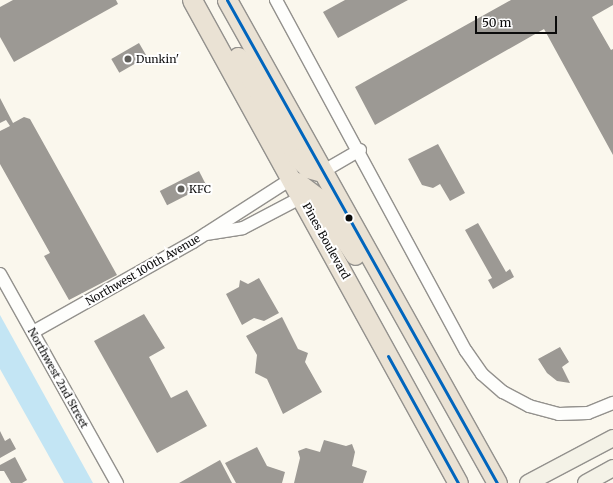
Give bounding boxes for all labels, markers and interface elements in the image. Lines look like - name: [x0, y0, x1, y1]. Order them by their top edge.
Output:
- scale bar: [477, 8, 559, 34]
- text: 50 m: [482, 15, 511, 30]
- place label: Dunkin': [136, 52, 179, 66]
- marker: Dunkin': [123, 54, 133, 64]
- place label: KFC: [189, 182, 211, 196]
- marker: KFC: [176, 184, 186, 194]
- street label: Pines Boulevard: [300, 201, 352, 281]
- unlabelled marker: [344, 213, 354, 223]
- street label: Northwest 100th Avenue: [83, 232, 203, 308]
- street label: Northwest 2nd Street: [25, 325, 91, 431]

